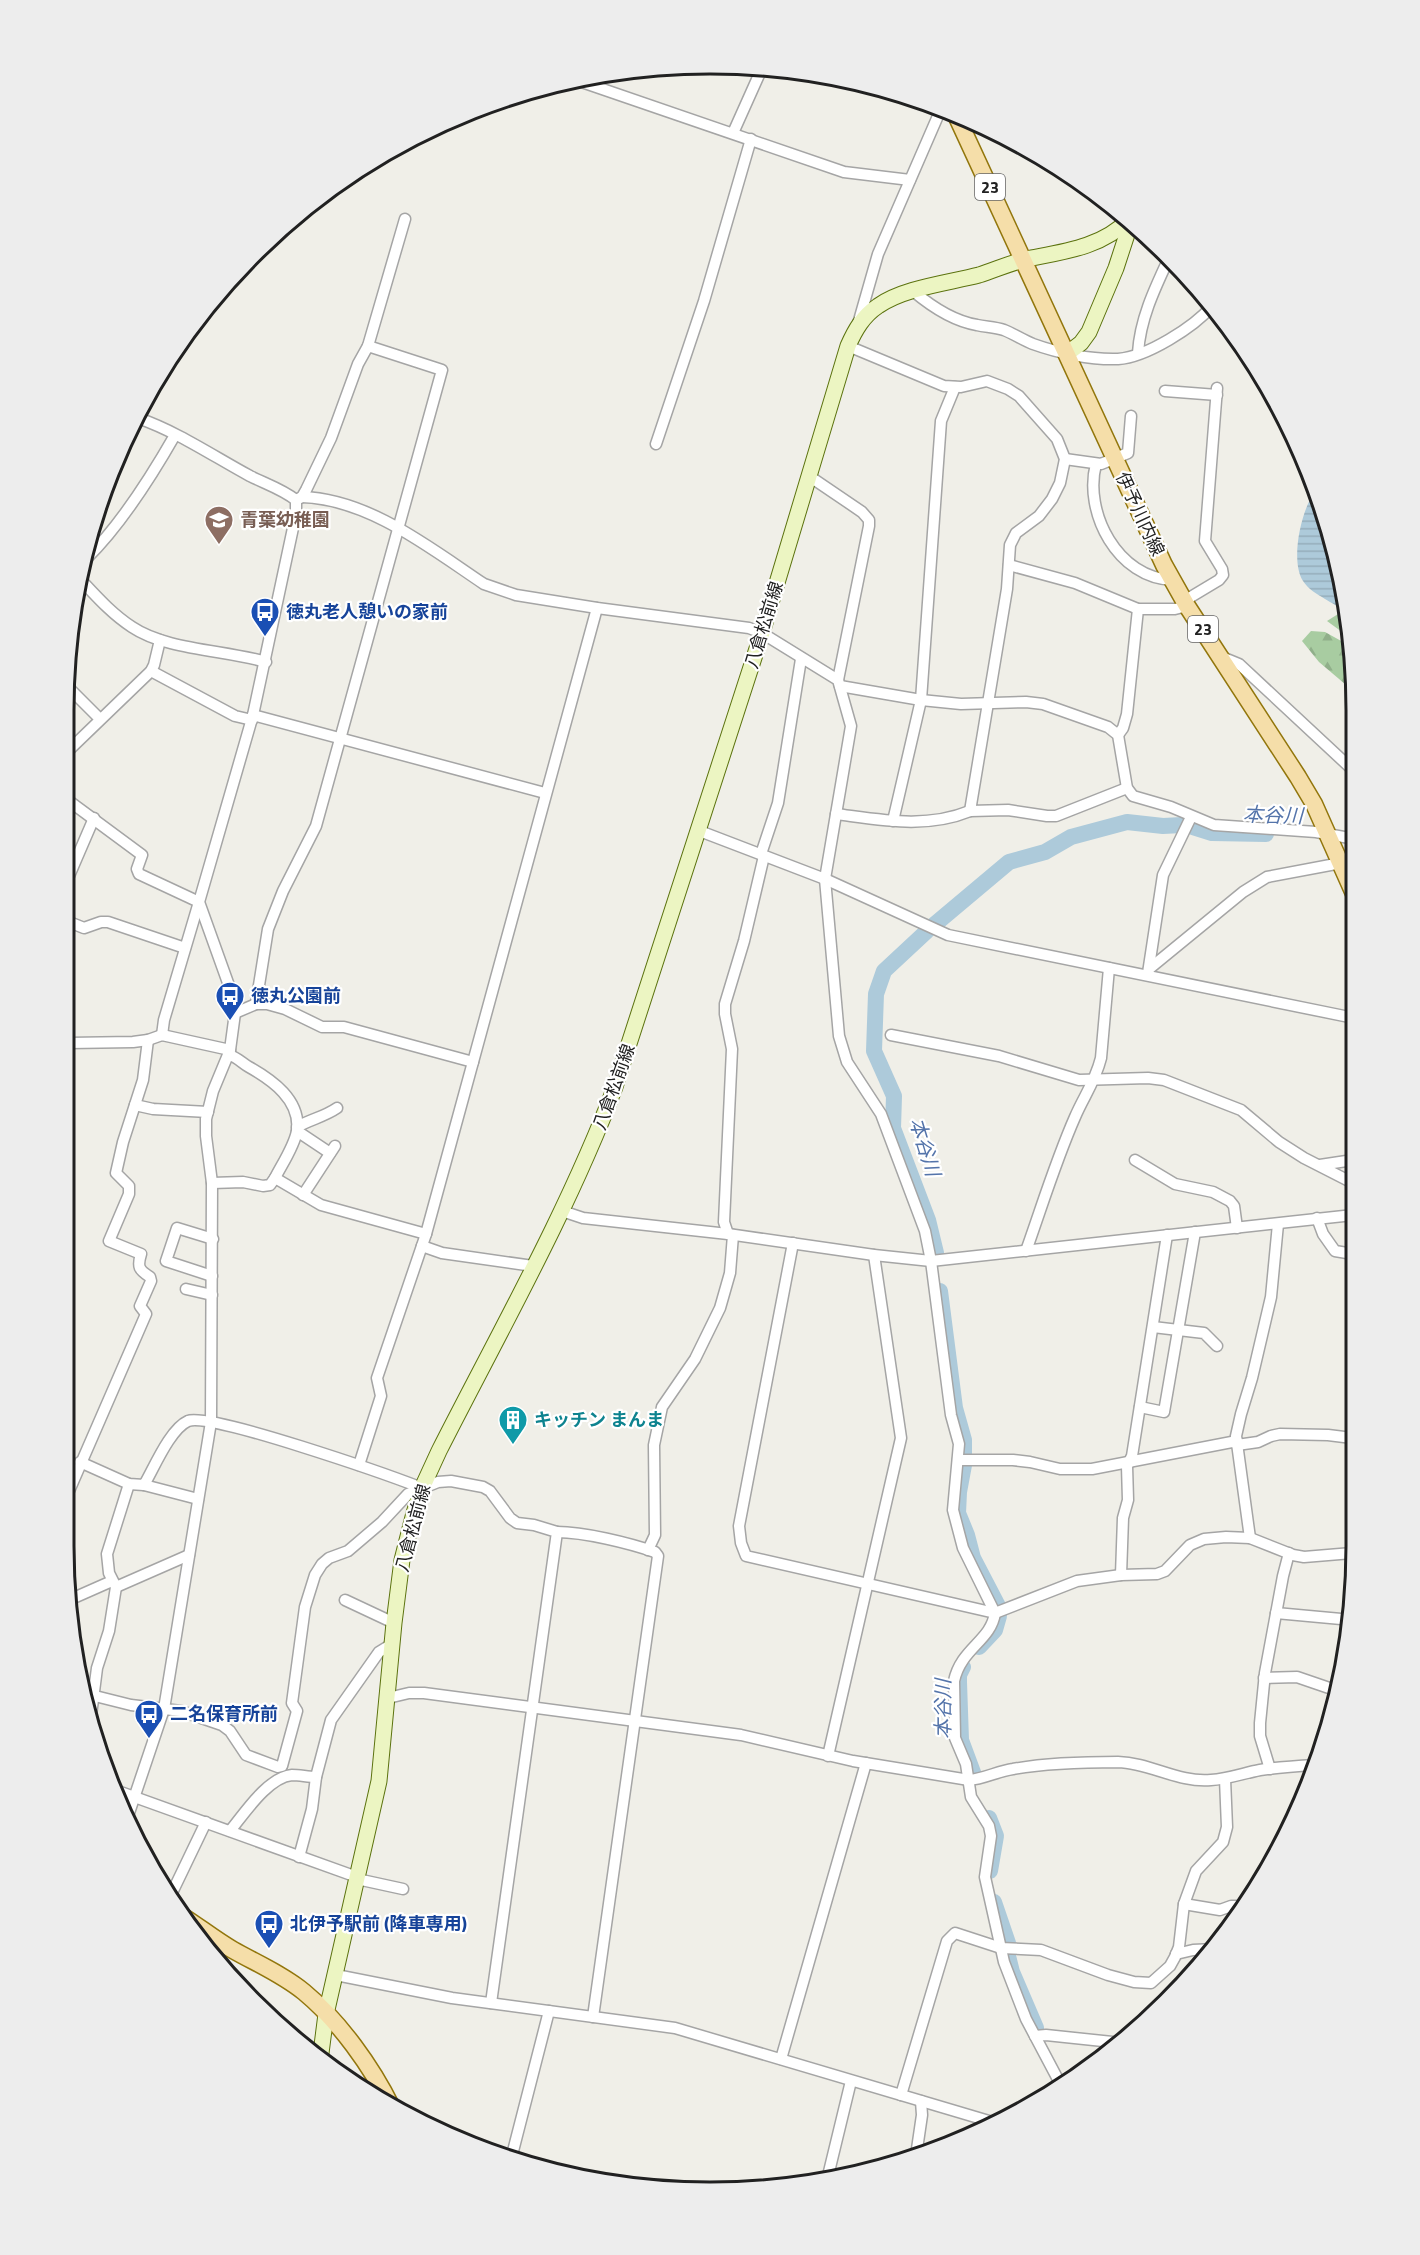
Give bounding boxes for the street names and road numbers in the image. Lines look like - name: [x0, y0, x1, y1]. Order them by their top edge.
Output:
- road number: 23: [975, 174, 1005, 200]
- street label: 伊予川内線: [1109, 467, 1172, 560]
- street label: 八倉松前線: [737, 578, 790, 672]
- road number: 23: [1188, 616, 1218, 642]
- street label: 八倉松前線: [585, 1040, 642, 1134]
- street label: 八倉松前線: [388, 1481, 437, 1575]

